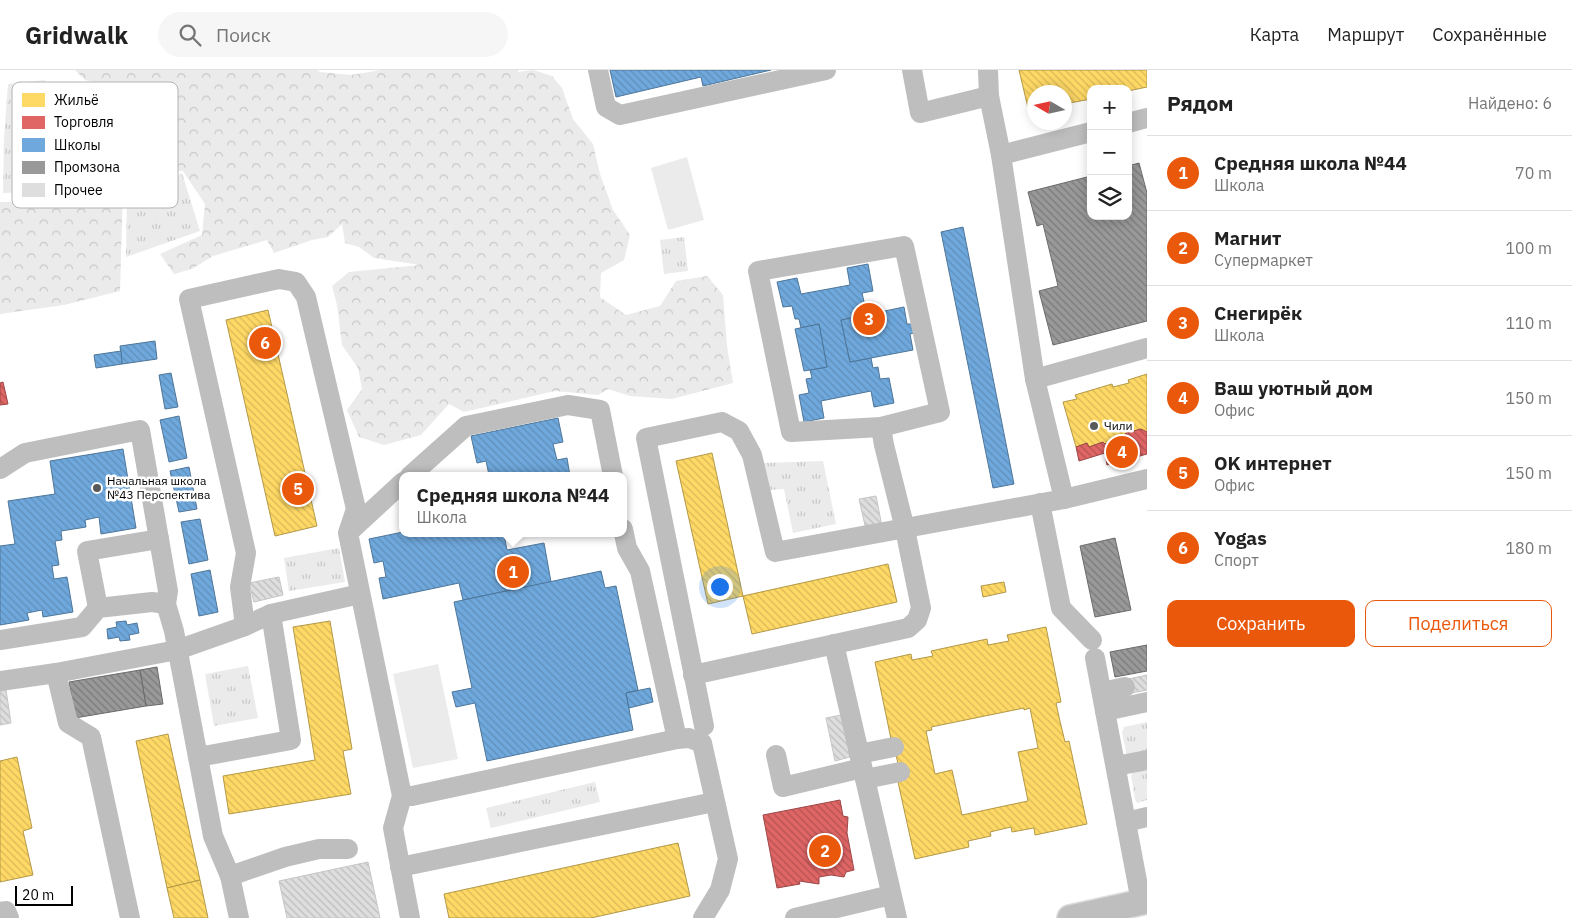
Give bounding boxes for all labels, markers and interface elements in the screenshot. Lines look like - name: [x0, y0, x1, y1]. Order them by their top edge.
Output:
- search box: [158, 12, 508, 57]
- text: Gridwalk: [25, 19, 128, 51]
- icon: search: [176, 21, 204, 49]
- text: Поиск: [216, 23, 271, 47]
- text: Карта: [1250, 23, 1299, 46]
- text: Маршрут: [1327, 23, 1404, 46]
- text: Сохранённые: [1432, 23, 1547, 46]
- legend: [12, 82, 178, 208]
- north arrow: [1027, 85, 1072, 130]
- map controls: [1087, 85, 1132, 220]
- button: +: [1087, 85, 1132, 130]
- text: Рядом: [1167, 89, 1234, 117]
- text: Жильё: [54, 91, 99, 109]
- text: Найдено: 6: [1468, 93, 1552, 113]
- text: Торговля: [54, 113, 114, 131]
- button: −: [1087, 130, 1132, 175]
- text: Школы: [54, 136, 101, 154]
- text: Средняя школа №44: [1214, 151, 1407, 175]
- text: Промзона: [54, 158, 120, 176]
- text: 1: [1178, 163, 1188, 183]
- text: 70 m: [1515, 163, 1552, 183]
- button: layers: [1087, 175, 1132, 220]
- text: Школа: [1214, 175, 1264, 195]
- text: Прочее: [54, 181, 103, 199]
- text: Магнит: [1214, 226, 1281, 250]
- text: 2: [1178, 238, 1188, 258]
- text: 100 m: [1505, 238, 1552, 258]
- text: Супермаркет: [1214, 250, 1313, 270]
- pin: 3: [853, 300, 885, 338]
- text: Снегирёк: [1214, 301, 1302, 325]
- text: 3: [1178, 313, 1188, 333]
- text: 110 m: [1505, 313, 1552, 333]
- pin: 6: [249, 324, 281, 362]
- text: Школа: [1214, 325, 1264, 345]
- text: Ваш уютный дом: [1214, 376, 1373, 400]
- text: 4: [1178, 388, 1188, 408]
- text: 150 m: [1505, 388, 1552, 408]
- text: Офис: [1214, 400, 1255, 420]
- place label: Чили: [1104, 418, 1133, 433]
- marker: Чили: [1088, 420, 1100, 432]
- pin: 4: [1106, 433, 1138, 471]
- text: OK интернет: [1214, 451, 1332, 475]
- text: 5: [1178, 463, 1188, 483]
- text: 150 m: [1505, 463, 1552, 483]
- pin: 5: [282, 470, 314, 508]
- popup: [399, 472, 627, 537]
- place label: Начальная школа №43 Перспектива: [107, 473, 211, 502]
- text: Офис: [1214, 475, 1255, 495]
- marker: Начальная школа №43 Перспектива: [91, 482, 103, 494]
- text: Средняя школа №44: [417, 483, 609, 507]
- text: Школа: [417, 507, 467, 527]
- text: Yogas: [1214, 526, 1267, 550]
- text: 6: [1178, 538, 1188, 558]
- text: 180 m: [1505, 538, 1552, 558]
- text: Спорт: [1214, 550, 1259, 570]
- pin: 1: [497, 553, 529, 591]
- your location: [707, 574, 733, 600]
- button: Сохранить: [1167, 600, 1355, 647]
- button: Поделиться: [1365, 600, 1552, 647]
- pin: 2: [809, 832, 841, 870]
- scale bar: [15, 883, 72, 906]
- text: 20 m: [22, 886, 54, 904]

